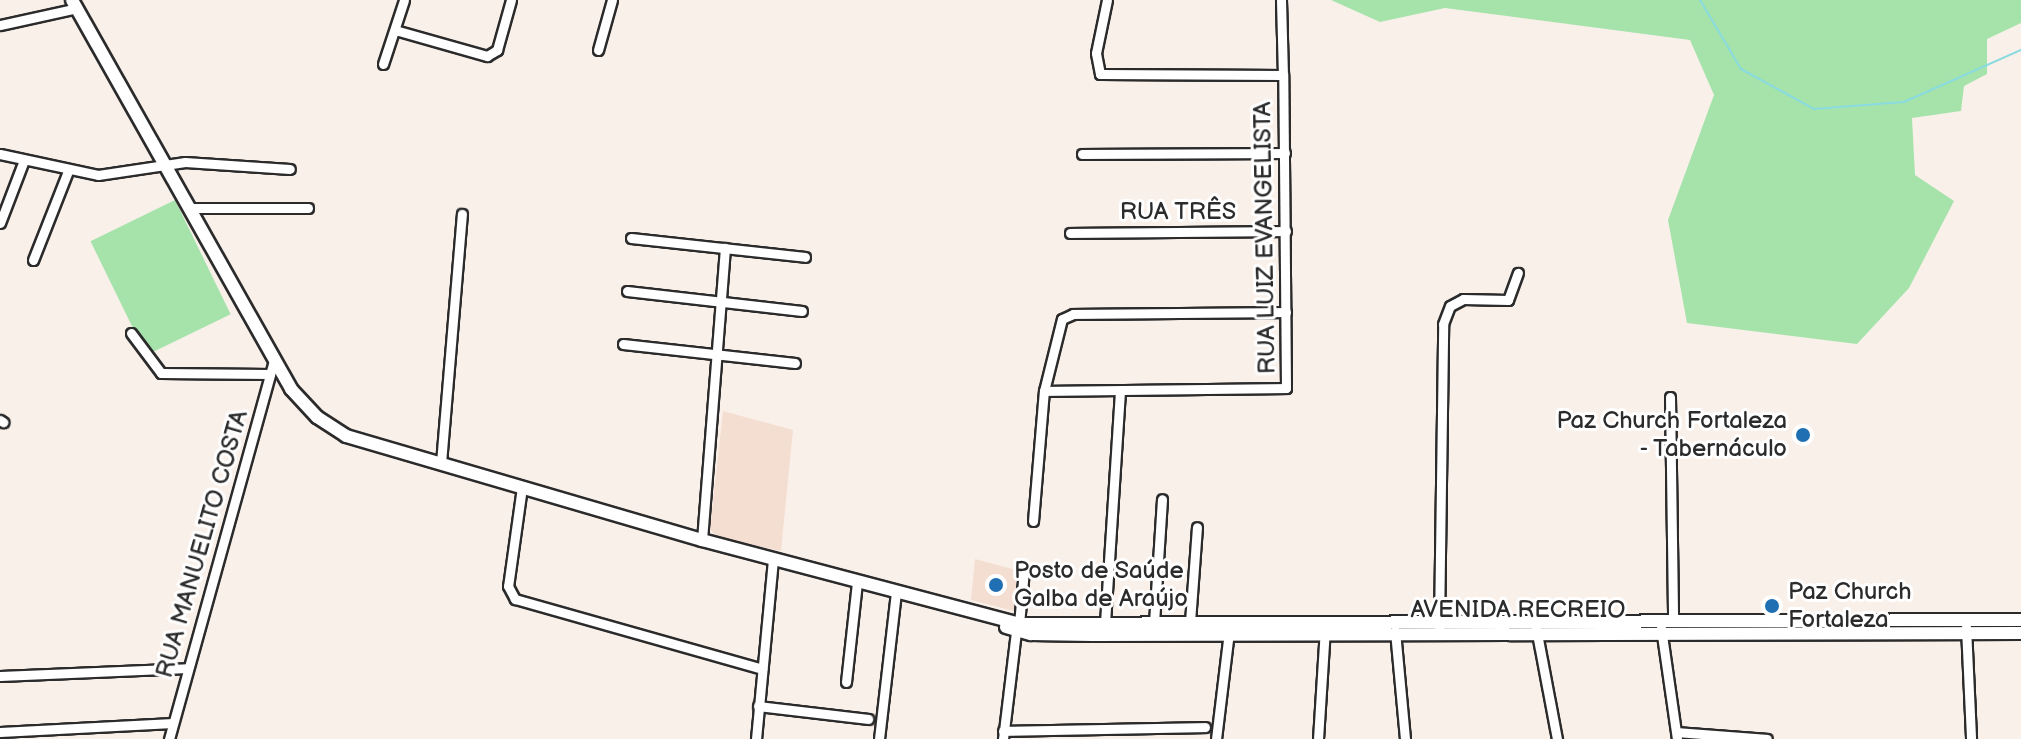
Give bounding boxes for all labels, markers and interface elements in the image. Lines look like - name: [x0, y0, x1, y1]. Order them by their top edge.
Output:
- street label: RUA LUIZ EVANGELISTA: [1248, 102, 1282, 374]
- street label: RUA TRÊS: [1119, 198, 1237, 226]
- street label: RUA MANUELITO COSTA: [150, 407, 254, 681]
- place label: Paz Church Fortaleza - Tabernáculo: [1556, 407, 1787, 463]
- marker: Paz Church Fortaleza - Tabernáculo: [1794, 426, 1812, 444]
- place label: Posto de Saúde Galba de Araújo: [1014, 557, 1188, 613]
- marker: Posto de Saúde Galba de Araújo: [985, 574, 1007, 596]
- place label: Paz Church Fortaleza: [1788, 578, 1911, 634]
- street label: AVENIDA RECREIO: [1411, 596, 1625, 624]
- marker: Paz Church Fortaleza: [1763, 597, 1781, 615]

